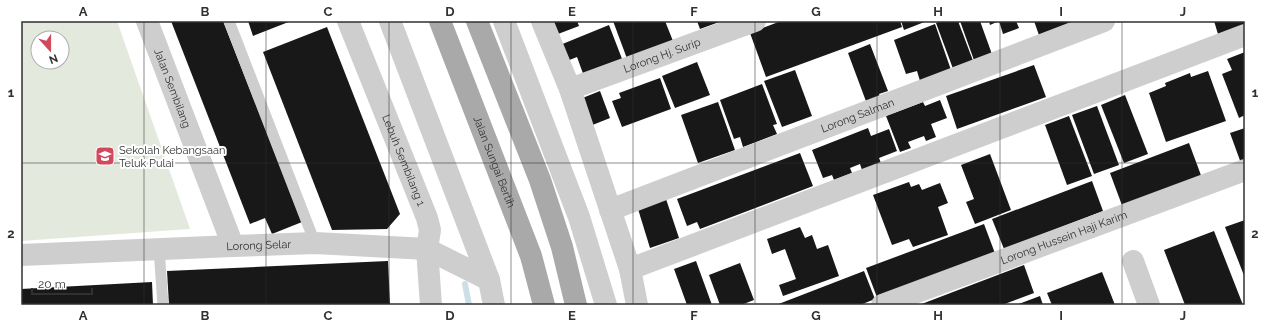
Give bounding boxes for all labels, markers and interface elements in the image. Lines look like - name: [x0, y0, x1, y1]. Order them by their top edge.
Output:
- text: A: [79, 4, 88, 19]
- text: B: [201, 4, 210, 19]
- text: C: [324, 4, 333, 19]
- text: D: [445, 4, 455, 19]
- text: E: [568, 4, 576, 19]
- text: F: [690, 4, 698, 19]
- text: G: [811, 4, 821, 19]
- text: H: [933, 4, 943, 19]
- text: I: [1059, 4, 1063, 19]
- text: J: [1180, 4, 1186, 19]
- north arrow: [30, 30, 70, 70]
- street label: Lorong Hj. Surip: [622, 35, 702, 75]
- street label: Jalan Sembilang: [152, 47, 194, 130]
- text: N: [47, 51, 60, 66]
- text: 1: [8, 85, 15, 100]
- text: 1: [1252, 85, 1259, 100]
- street label: Lorong Salman: [819, 95, 896, 135]
- street label: Lebuh Sembilang 1: [380, 113, 428, 208]
- street label: Jalan Sungai Bertih: [471, 114, 518, 210]
- place label: Sekolah Kebangsaan Teluk Pulai: [119, 144, 225, 170]
- school or university icon: Sekolah Kebangsaan Teluk Pulai: [94, 145, 116, 167]
- street label: Lorong Hussein Haji Karim: [999, 208, 1129, 267]
- text: 2: [7, 226, 15, 241]
- text: 2: [1251, 226, 1259, 241]
- street label: Lorong Selar: [226, 237, 292, 253]
- scale bar: [32, 270, 92, 296]
- text: 20 m: [38, 277, 66, 291]
- text: A: [79, 308, 88, 323]
- text: B: [201, 308, 210, 323]
- text: C: [324, 308, 333, 323]
- text: D: [445, 308, 455, 323]
- text: E: [568, 308, 576, 323]
- text: F: [690, 308, 698, 323]
- text: G: [811, 308, 821, 323]
- text: H: [933, 308, 943, 323]
- text: I: [1059, 308, 1063, 323]
- text: J: [1180, 308, 1186, 323]

